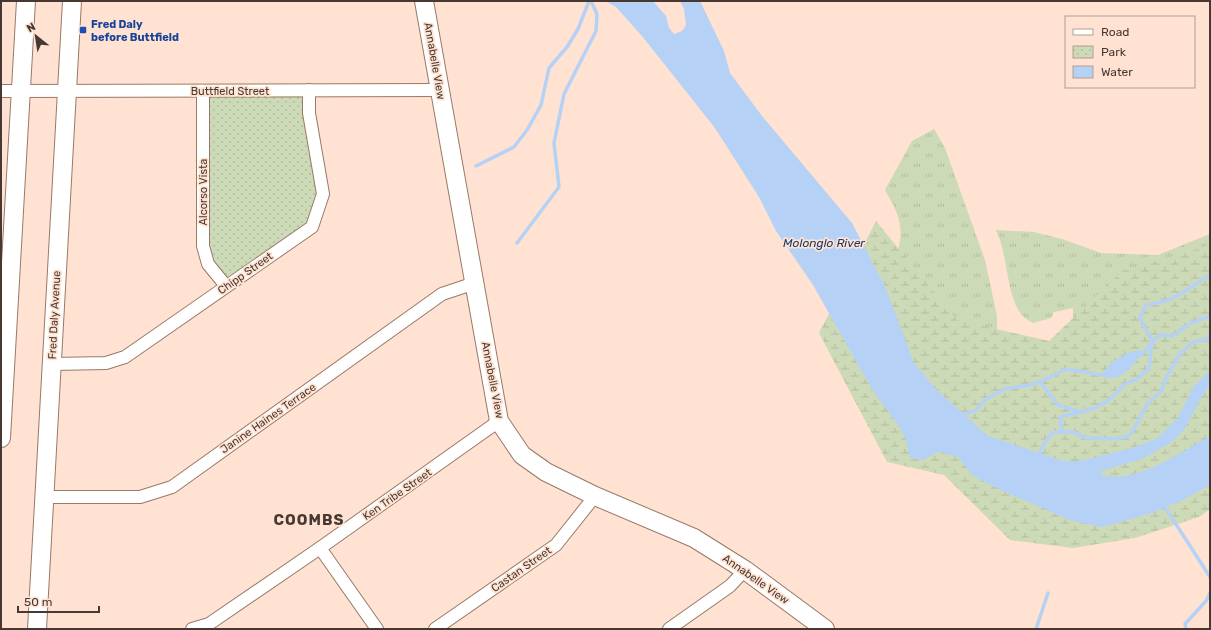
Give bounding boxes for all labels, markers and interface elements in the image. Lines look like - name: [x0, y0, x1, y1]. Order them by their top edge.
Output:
- north arrow: [16, 16, 56, 56]
- legend: [1065, 16, 1195, 88]
- place label: Fred Daly before Buttfield: [91, 18, 179, 44]
- text: N: [25, 20, 38, 35]
- street label: Annabelle View: [421, 22, 448, 101]
- marker: Fred Daly before Buttfield: [78, 25, 88, 35]
- text: Road: [1101, 25, 1129, 39]
- text: Park: [1101, 45, 1127, 59]
- text: Water: [1101, 65, 1133, 79]
- street label: Buttfield Street: [191, 85, 270, 98]
- street label: Alcorso Vista: [197, 159, 210, 225]
- water label: Molonglo River: [783, 236, 865, 250]
- street label: Chipp Street: [215, 249, 276, 297]
- street label: Fred Daly Avenue: [46, 270, 63, 360]
- street label: Annabelle View: [479, 341, 506, 420]
- street label: Janine Haines Terrace: [218, 381, 318, 456]
- street label: Ken Tribe Street: [360, 465, 435, 523]
- district label: COOMBS: [274, 511, 344, 529]
- street label: Castan Street: [489, 543, 554, 595]
- street label: Annabelle View: [720, 552, 792, 607]
- scale bar: [18, 588, 99, 614]
- text: 50 m: [24, 595, 52, 609]

